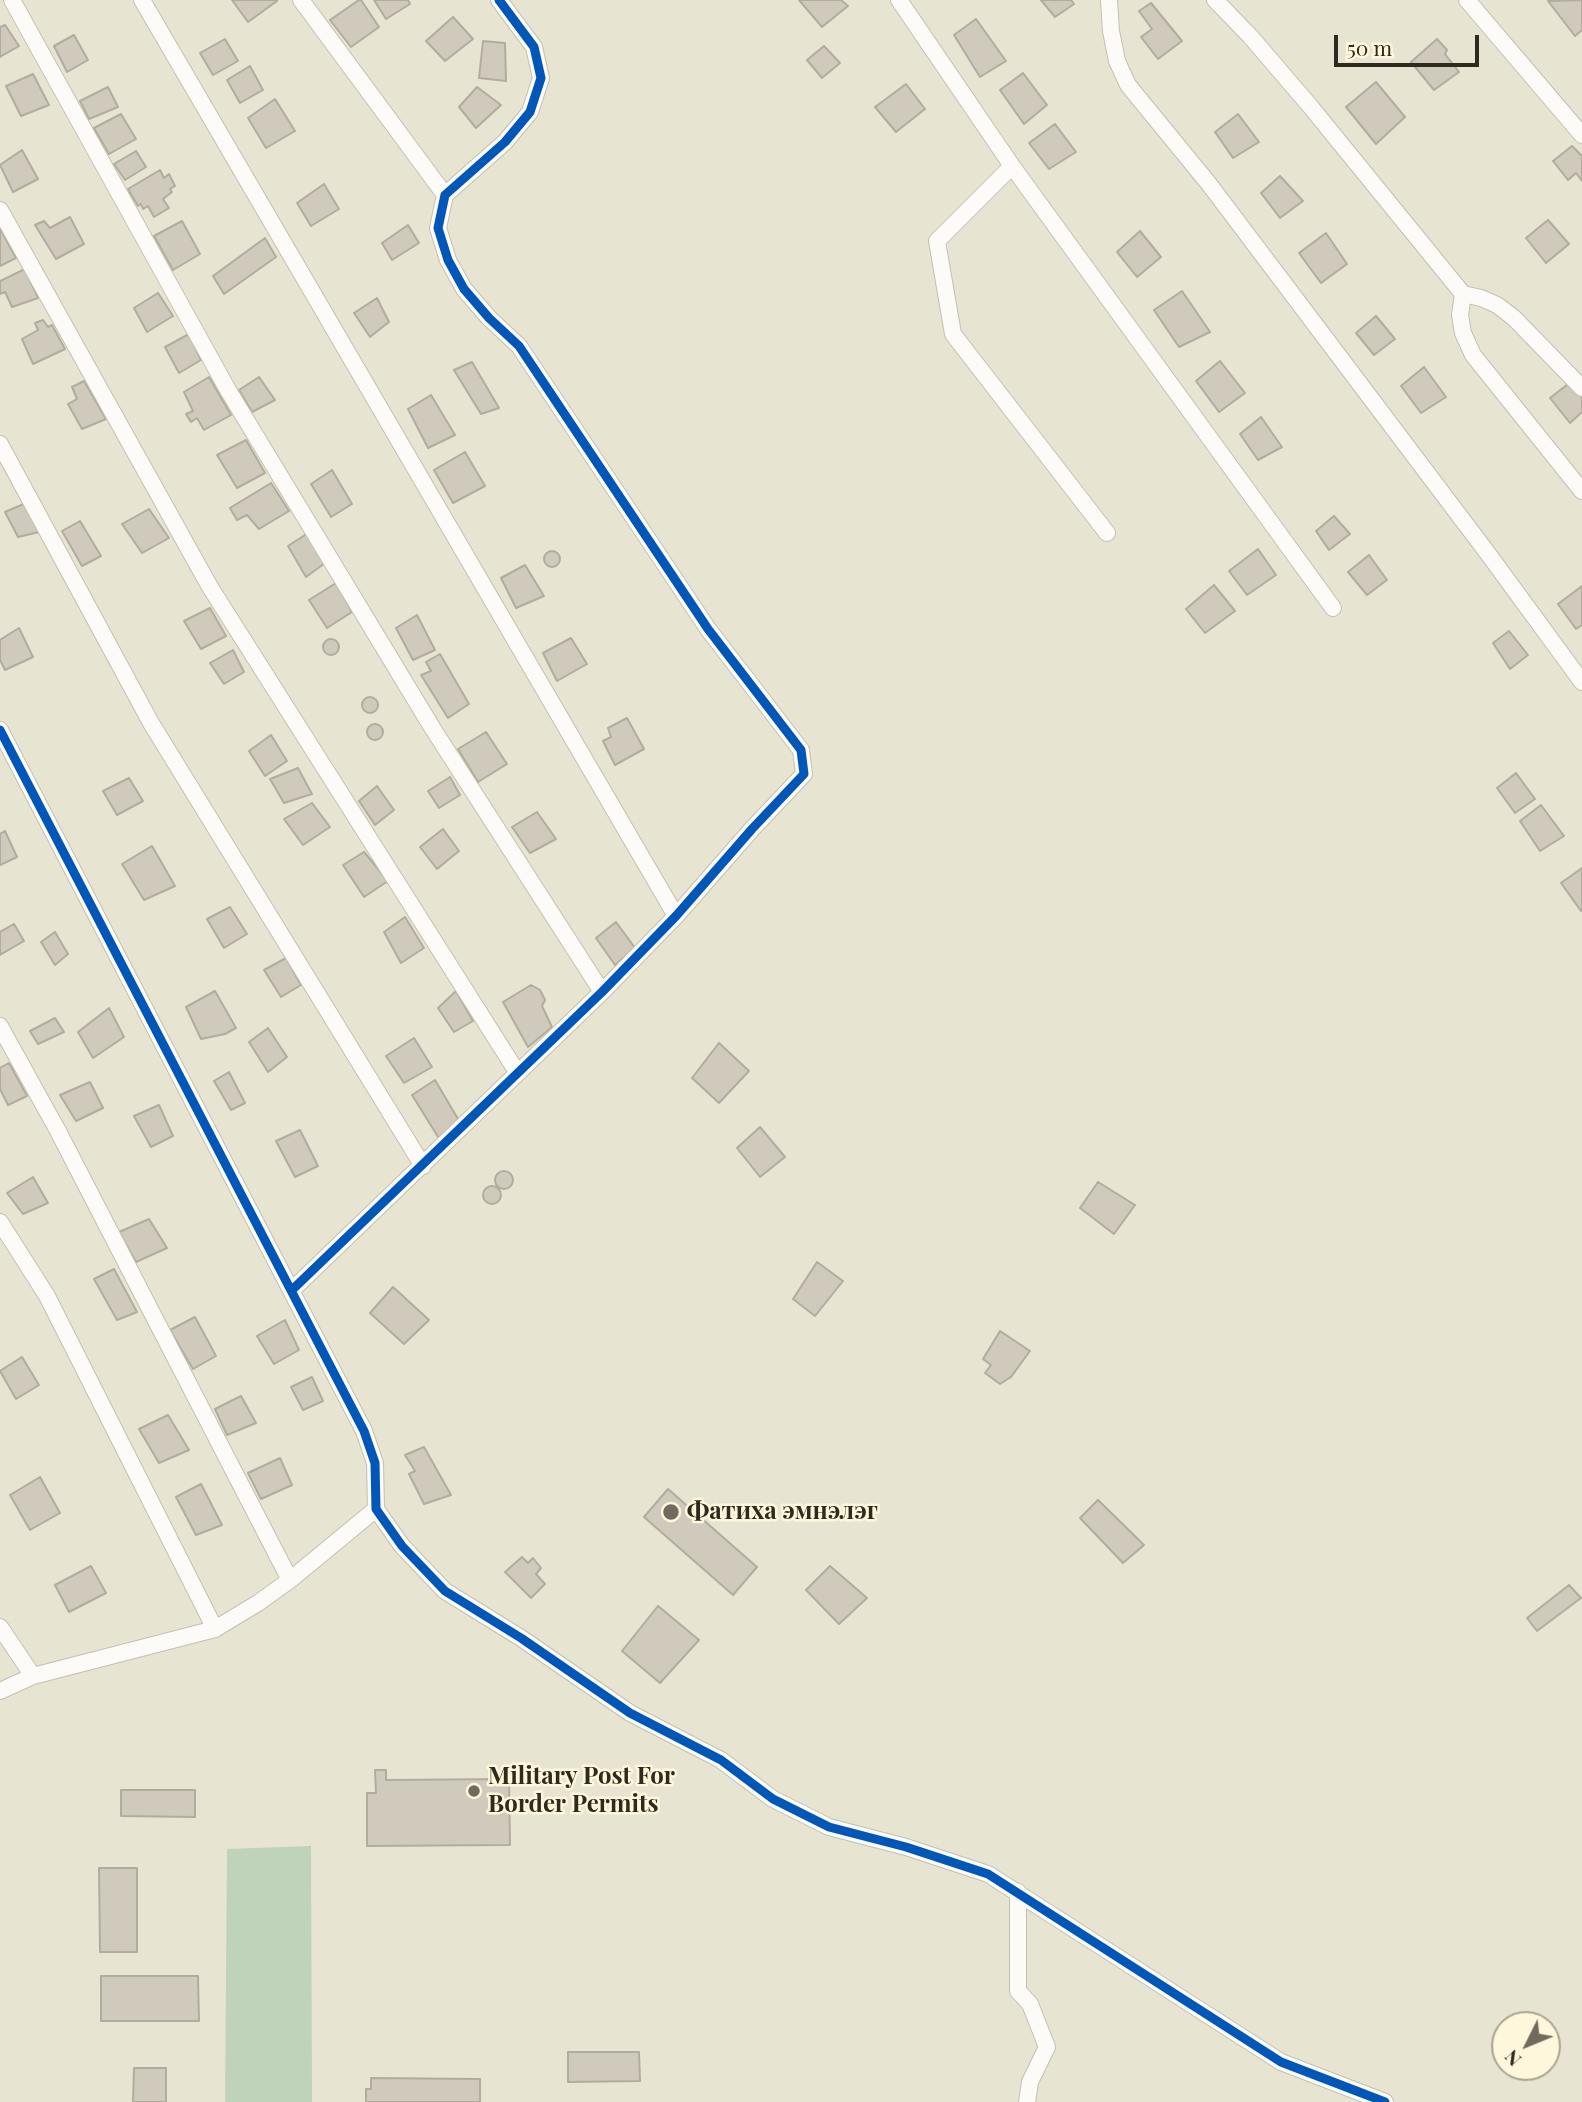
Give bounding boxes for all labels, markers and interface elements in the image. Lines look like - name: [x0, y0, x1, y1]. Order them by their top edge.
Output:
- scale bar: [1337, 21, 1482, 65]
- text: 50 m: [1347, 33, 1392, 61]
- place label: Фатиха эмнэлэг: [687, 1498, 878, 1526]
- marker: Фатиха эмнэлэг: [661, 1502, 681, 1522]
- place label: Military Post For Border Permits: [488, 1763, 675, 1819]
- marker: Military Post For Border Permits: [466, 1783, 482, 1799]
- north arrow: [1491, 2011, 1561, 2081]
- text: N: [1498, 2045, 1526, 2073]

